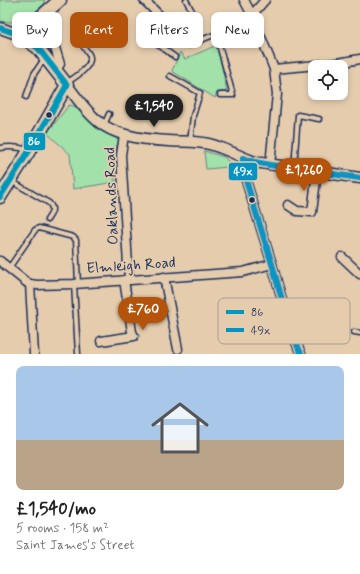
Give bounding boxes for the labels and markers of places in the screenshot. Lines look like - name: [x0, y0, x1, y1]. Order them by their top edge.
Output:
- pin: £1,540: [121, 94, 187, 128]
- unlabelled marker: [44, 110, 54, 120]
- pin: £1,260: [271, 158, 337, 192]
- unlabelled marker: [247, 195, 257, 205]
- pin: £760: [119, 297, 167, 331]

